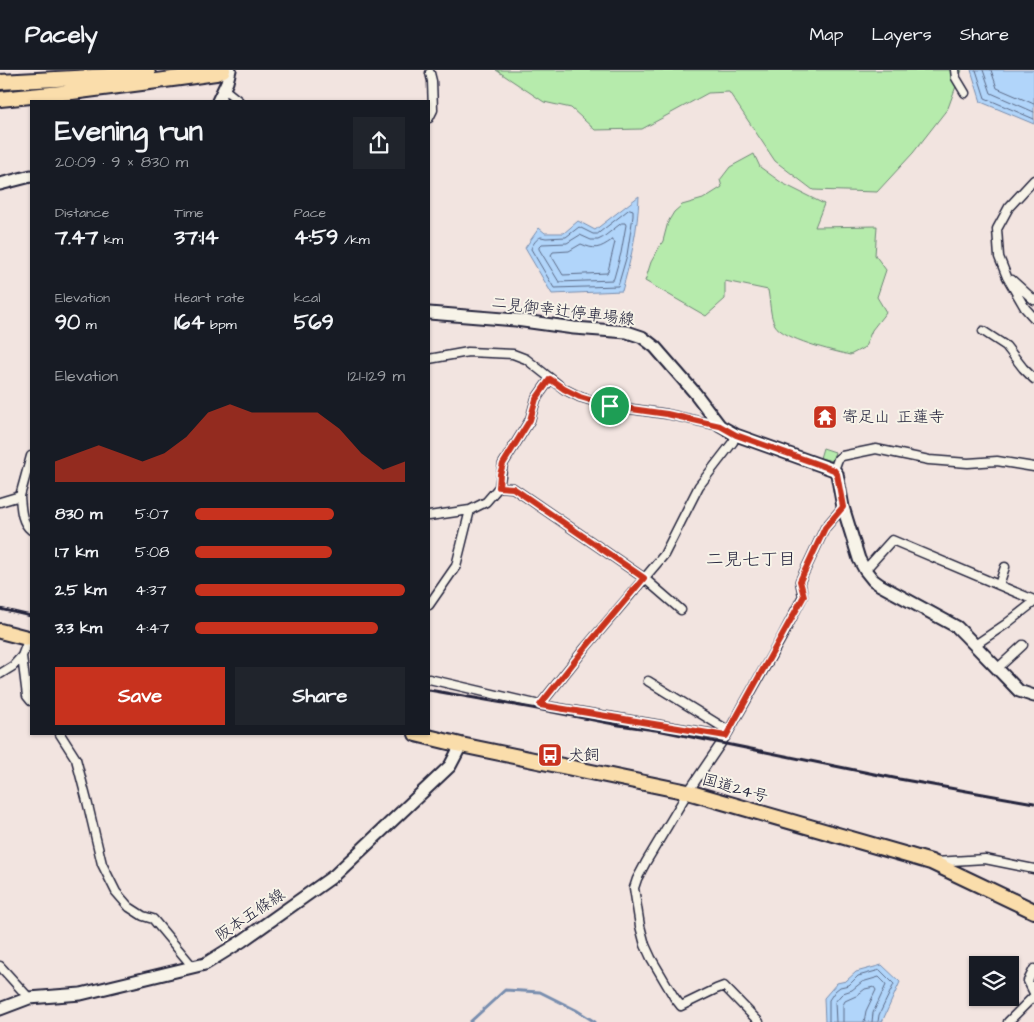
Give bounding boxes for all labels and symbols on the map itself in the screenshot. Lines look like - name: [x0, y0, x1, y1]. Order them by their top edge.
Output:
- street label: 二見御幸辻停車場線: [490, 291, 636, 331]
- pin: [589, 385, 631, 427]
- temple icon: 寄足山 正蓮寺: [812, 404, 838, 430]
- place label: 寄足山 正蓮寺: [842, 406, 944, 428]
- district label: 二見七丁目: [706, 547, 796, 572]
- bus stop icon: 犬飼: [537, 742, 563, 768]
- place label: 犬飼: [568, 744, 600, 766]
- street label: 国道24号: [699, 768, 771, 808]
- street label: 阪本五條線: [211, 884, 289, 946]

